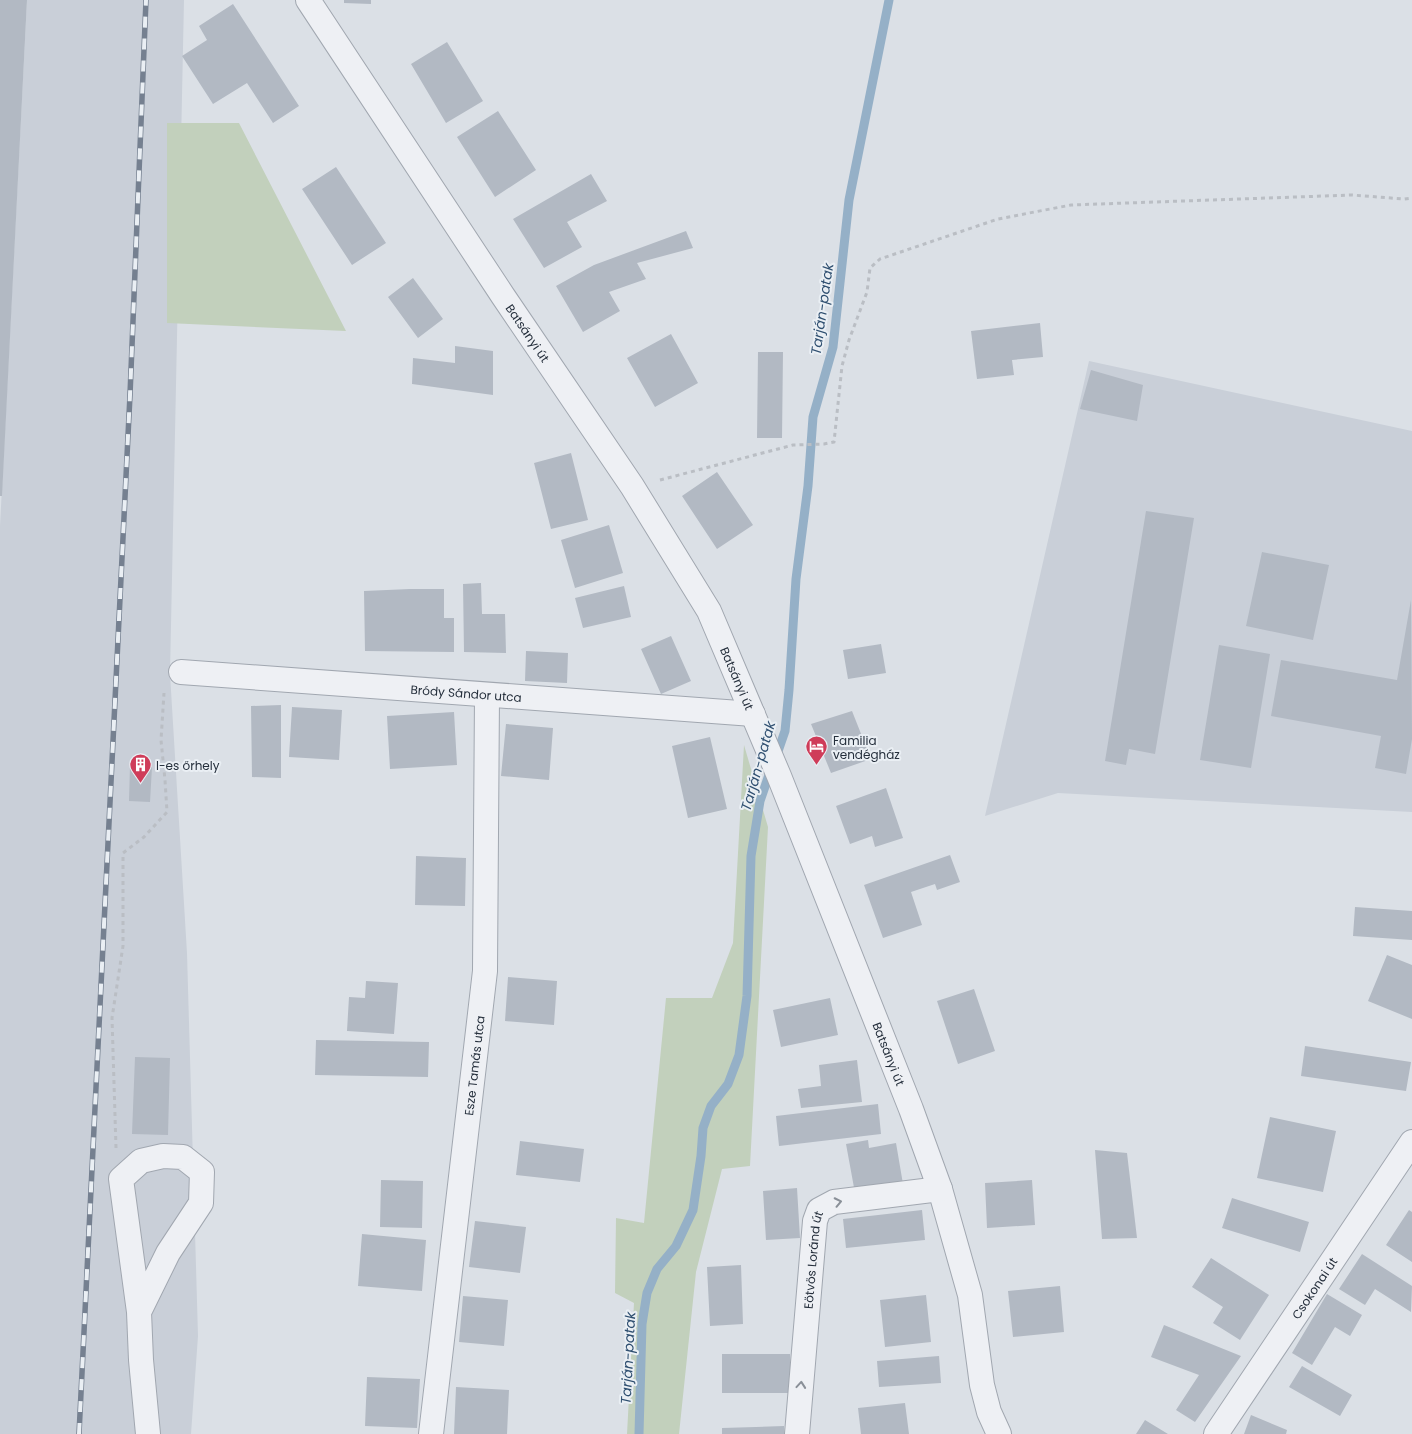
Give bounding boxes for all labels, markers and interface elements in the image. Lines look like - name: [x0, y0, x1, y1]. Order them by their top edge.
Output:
- water label: Tarján-patak: [806, 261, 838, 356]
- street label: Batsányi út: [502, 300, 554, 365]
- street label: Batsányi út: [717, 644, 758, 712]
- street label: Bródy Sándor utca: [410, 680, 522, 706]
- water label: Tarján-patak: [736, 718, 781, 813]
- place label: Familia vendégház: [833, 732, 900, 763]
- hotel icon: Familia vendégház: [805, 735, 829, 766]
- building icon: I-es őrhely: [128, 753, 152, 784]
- place label: I-es őrhely: [156, 757, 220, 774]
- street label: Esze Tamás utca: [460, 1015, 488, 1116]
- street label: Batsányi út: [869, 1020, 909, 1088]
- one-way arrow: [833, 1197, 842, 1208]
- street label: Eötvös Loránd út: [799, 1208, 827, 1310]
- street label: Csokonai út: [1287, 1254, 1341, 1322]
- water label: Tarján-patak: [616, 1310, 640, 1405]
- one-way arrow: [796, 1381, 807, 1389]

